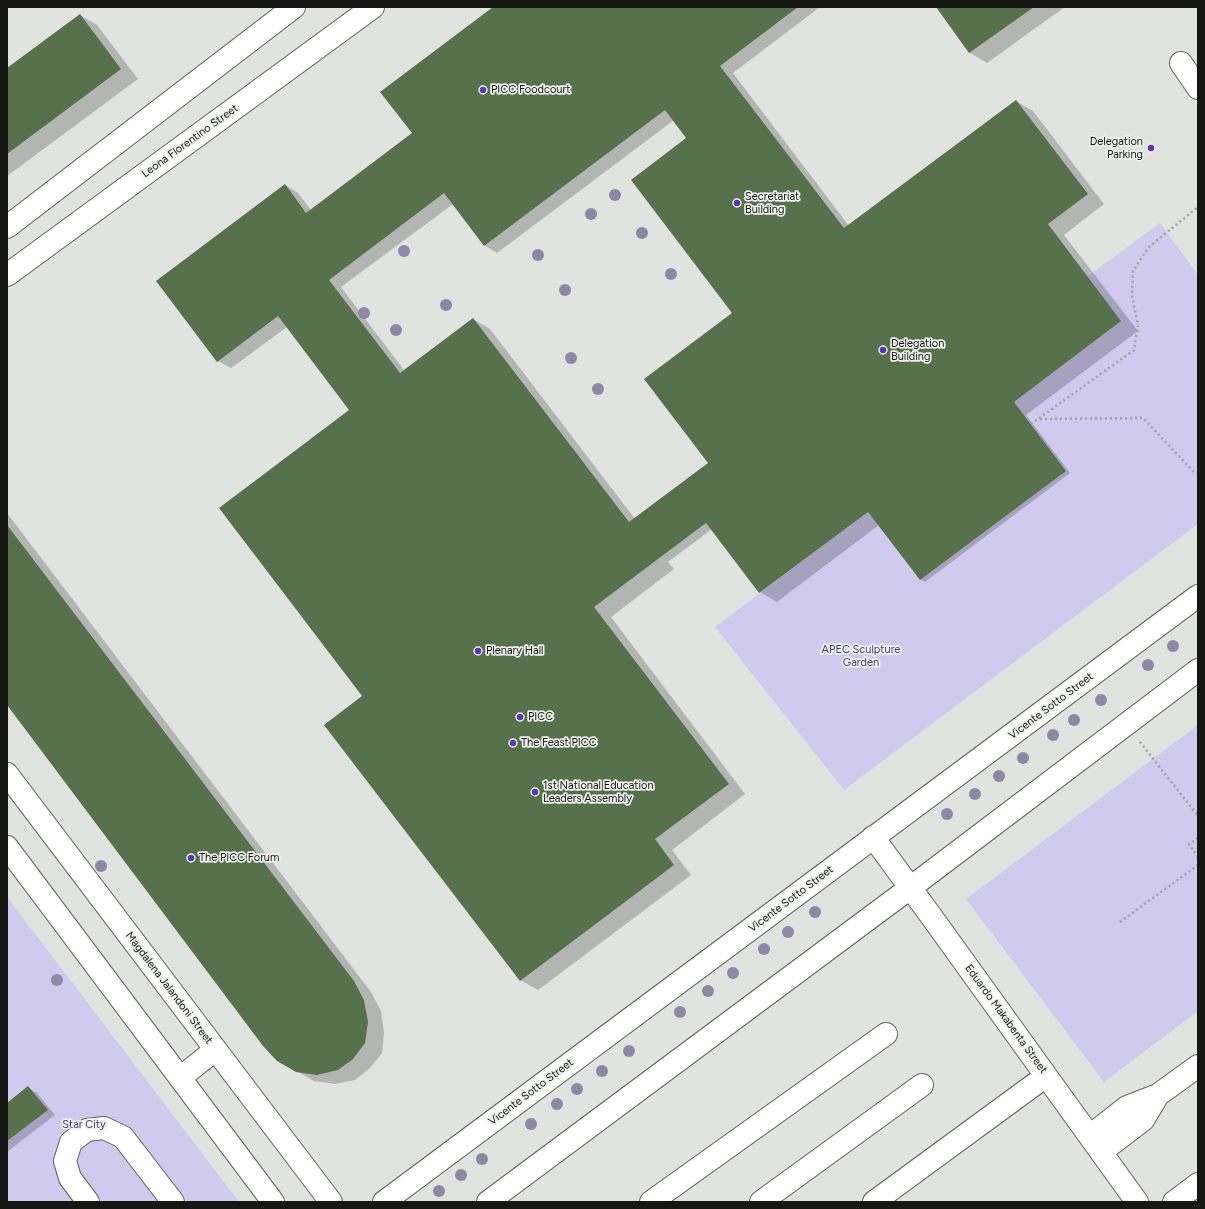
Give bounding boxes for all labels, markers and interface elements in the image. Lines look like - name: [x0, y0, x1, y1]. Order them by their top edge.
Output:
- place label: PICC Foodcourt: [491, 83, 570, 97]
- marker: PICC Foodcourt: [478, 85, 488, 95]
- street label: Leona Florentino Street: [139, 102, 241, 180]
- place label: Delegation Parking: [1090, 135, 1143, 161]
- marker: Delegation Parking: [1146, 143, 1156, 153]
- place label: Secretariat Building: [745, 190, 799, 216]
- marker: Secretariat Building: [732, 198, 742, 208]
- place label: Delegation Building: [891, 337, 944, 363]
- marker: Delegation Building: [878, 345, 888, 355]
- park label: APEC Sculpture Garden: [822, 643, 900, 669]
- place label: Plenary Hall: [486, 644, 543, 658]
- marker: Plenary Hall: [473, 646, 483, 656]
- street label: Vicente Sotto Street: [1006, 670, 1096, 742]
- place label: PICC: [528, 710, 553, 724]
- marker: PICC: [515, 712, 525, 722]
- place label: The Feast PICC: [521, 736, 597, 750]
- marker: The Feast PICC: [508, 738, 518, 748]
- place label: 1st National Education Leaders Assembly: [543, 779, 654, 805]
- marker: 1st National Education Leaders Assembly: [530, 787, 540, 797]
- place label: The PICC Forum: [199, 851, 279, 865]
- marker: The PICC Forum: [186, 853, 196, 863]
- street label: Vicente Sotto Street: [746, 863, 836, 935]
- street label: Magdalena Jalandoni Street: [123, 929, 215, 1047]
- street label: Eduardo Makabenta Street: [962, 962, 1050, 1076]
- street label: Vicente Sotto Street: [486, 1056, 576, 1128]
- park label: Star City: [62, 1118, 106, 1132]

